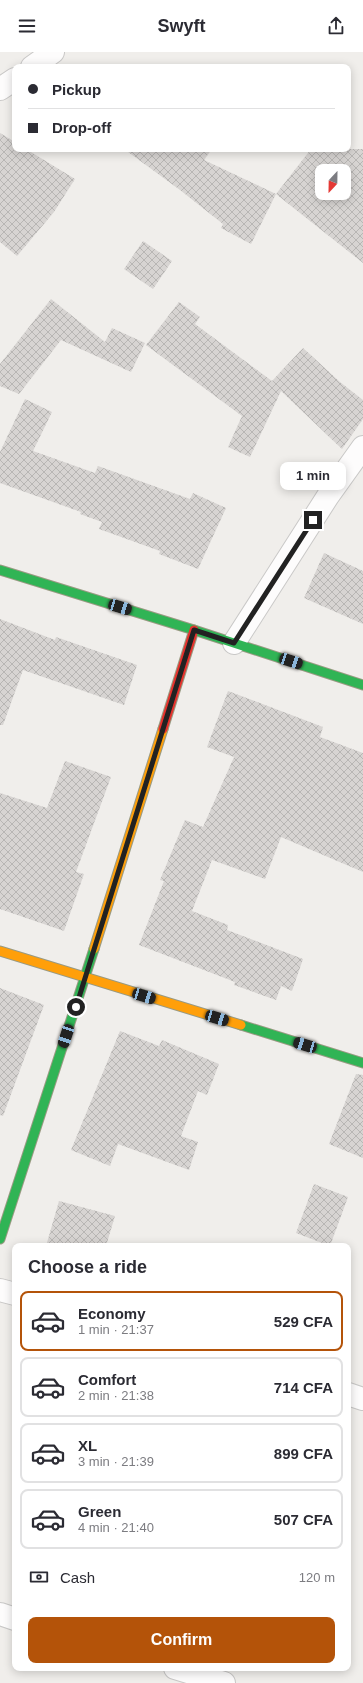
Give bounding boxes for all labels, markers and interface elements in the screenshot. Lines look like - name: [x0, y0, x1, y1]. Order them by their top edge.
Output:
- icon: menu: [16, 15, 38, 37]
- icon: share: [325, 15, 347, 37]
- text: Swyft: [157, 16, 206, 36]
- text: Pickup: [52, 81, 101, 98]
- text: Drop-off: [52, 119, 111, 136]
- north arrow: [315, 164, 351, 200]
- map controls: [315, 164, 351, 200]
- callout: 1 min: [280, 462, 346, 490]
- text: 1 min: [296, 468, 330, 483]
- route end: [304, 511, 322, 529]
- car: [107, 598, 133, 616]
- car: [278, 652, 304, 670]
- car: [131, 987, 157, 1005]
- route start: [67, 998, 85, 1016]
- car: [204, 1009, 230, 1027]
- car: [57, 1023, 75, 1049]
- car: [292, 1036, 318, 1054]
- text: Choose a ride: [28, 1257, 147, 1277]
- icon: car: [30, 1303, 66, 1339]
- text: Economy: [78, 1305, 146, 1322]
- text: 529 CFA: [274, 1313, 333, 1330]
- text: 1 min · 21:37: [78, 1322, 154, 1337]
- icon: car: [30, 1369, 66, 1405]
- text: Comfort: [78, 1371, 136, 1388]
- text: 714 CFA: [274, 1379, 333, 1396]
- text: 2 min · 21:38: [78, 1388, 154, 1403]
- icon: car: [30, 1435, 66, 1471]
- text: XL: [78, 1437, 97, 1454]
- text: 899 CFA: [274, 1445, 333, 1462]
- text: 3 min · 21:39: [78, 1454, 154, 1469]
- icon: car: [30, 1501, 66, 1537]
- text: Green: [78, 1503, 121, 1520]
- text: 507 CFA: [274, 1511, 333, 1528]
- text: 4 min · 21:40: [78, 1520, 154, 1535]
- icon: cash: [28, 1566, 50, 1588]
- text: Cash: [60, 1569, 95, 1586]
- text: 120 m: [299, 1570, 335, 1585]
- button: Confirm: [28, 1617, 335, 1663]

